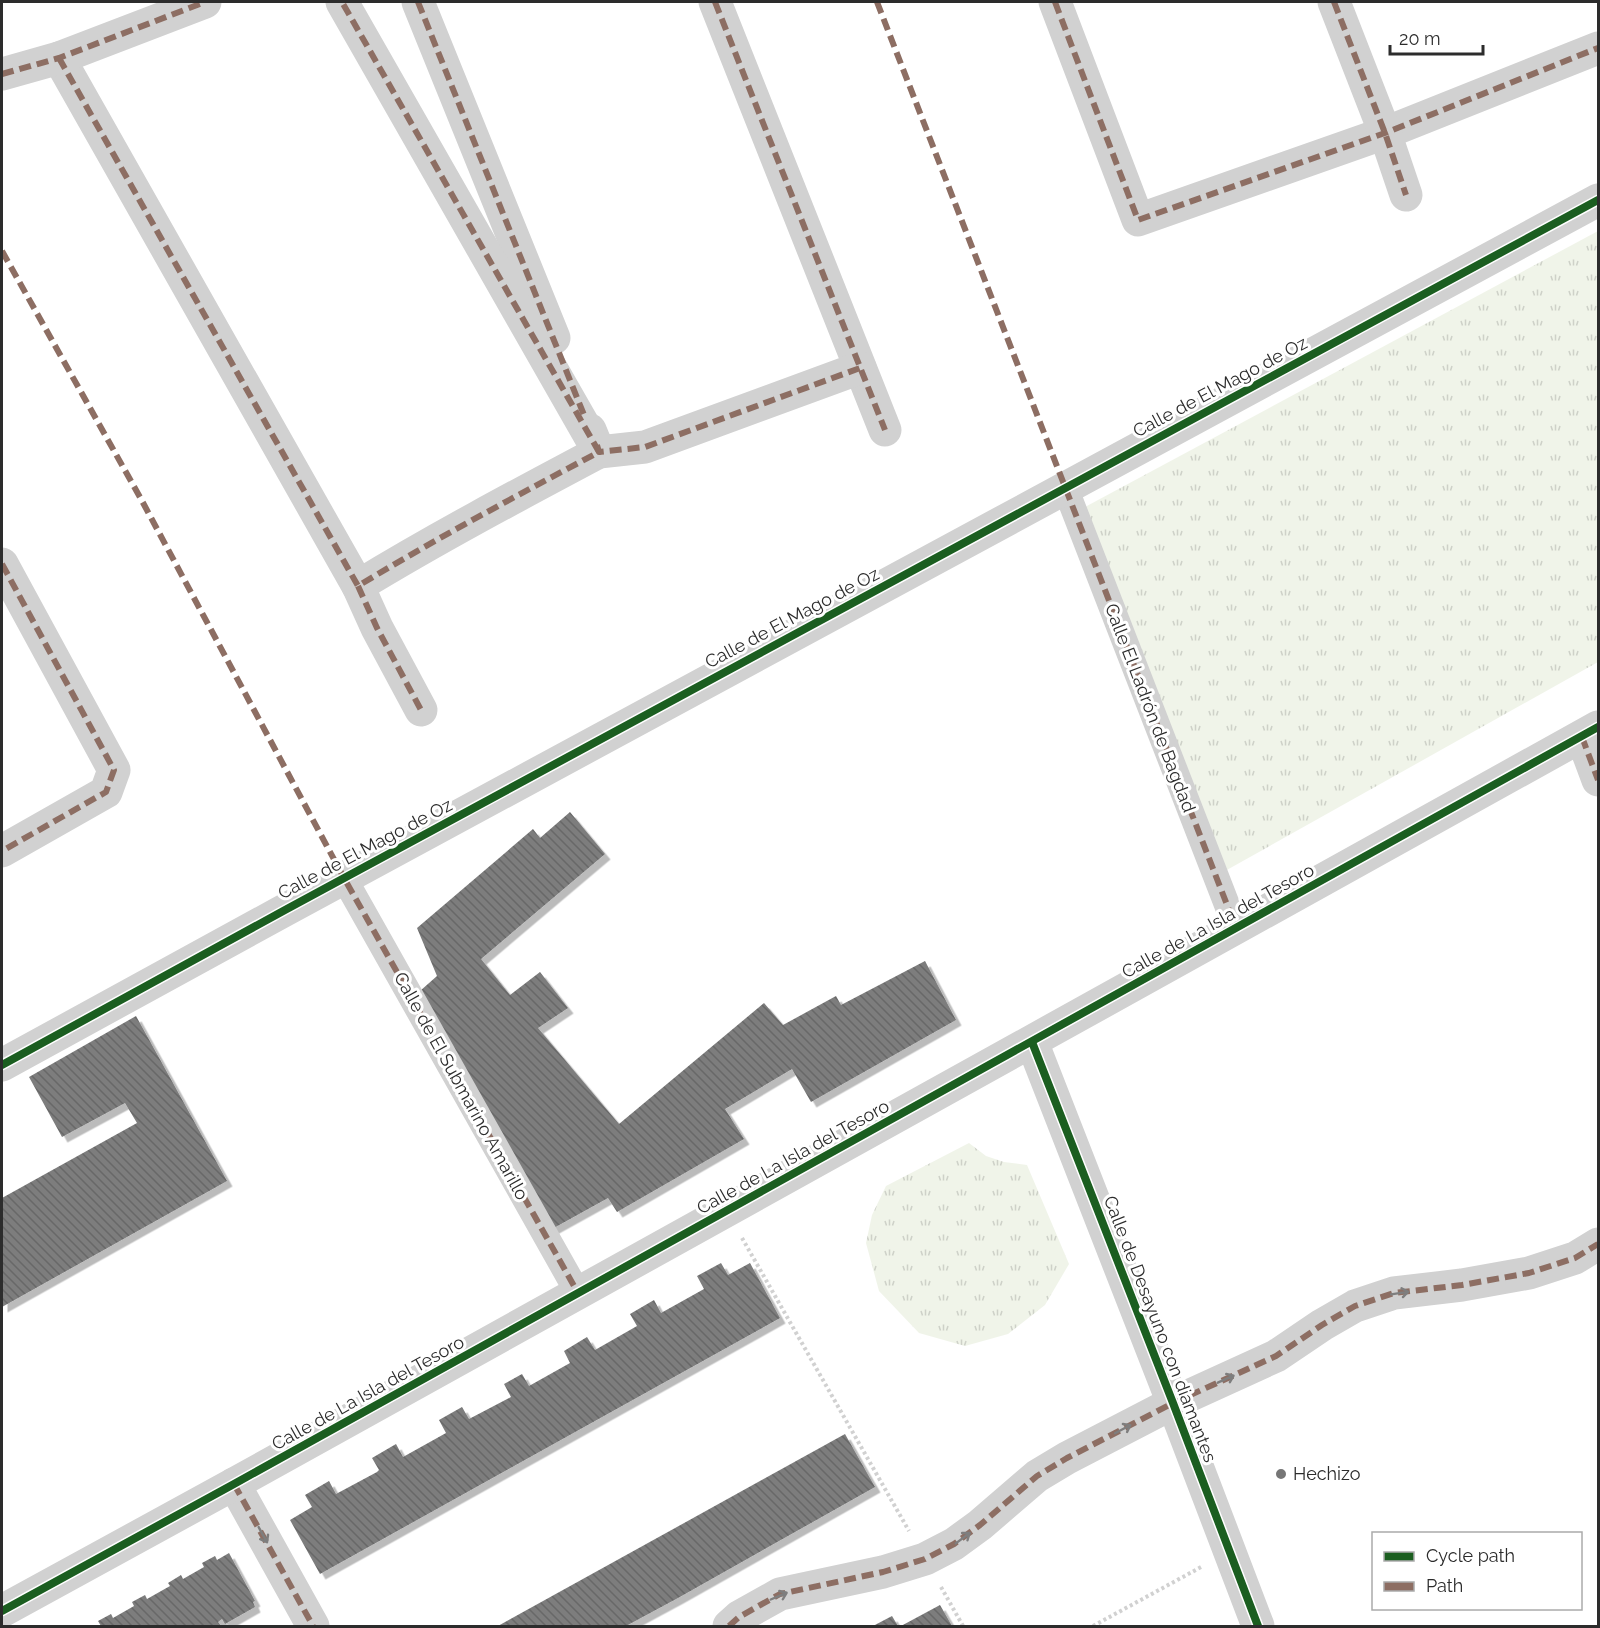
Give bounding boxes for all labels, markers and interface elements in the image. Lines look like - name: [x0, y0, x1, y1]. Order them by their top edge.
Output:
- scale bar: [1390, 18, 1483, 56]
- text: 20 m: [1399, 28, 1441, 49]
- street label: Calle de El Mago de Oz: [1129, 332, 1310, 441]
- street label: Calle de El Mago de Oz: [701, 563, 882, 672]
- street label: Calle El Ladrón de Bagdad: [1101, 601, 1200, 815]
- street label: Calle de El Mago de Oz: [274, 794, 455, 903]
- street label: Calle de La Isla del Tesoro: [1118, 859, 1318, 982]
- street label: Calle de El Submarino Amarillo: [390, 968, 533, 1204]
- street label: Calle de La Isla del Tesoro: [693, 1095, 893, 1218]
- street label: Calle de Desayuno con diamantes: [1100, 1193, 1221, 1465]
- one-way arrow: [1389, 1287, 1409, 1298]
- street label: Calle de La Isla del Tesoro: [268, 1331, 468, 1454]
- one-way arrow: [1217, 1373, 1235, 1384]
- one-way arrow: [1114, 1423, 1132, 1434]
- place label: Hechizo: [1293, 1463, 1361, 1484]
- marker: Hechizo: [1274, 1467, 1288, 1481]
- one-way arrow: [257, 1526, 269, 1543]
- one-way arrow: [954, 1532, 970, 1544]
- legend: [1372, 1532, 1582, 1610]
- text: Cycle path: [1426, 1545, 1515, 1566]
- text: Path: [1426, 1575, 1463, 1596]
- one-way arrow: [769, 1590, 787, 1601]

